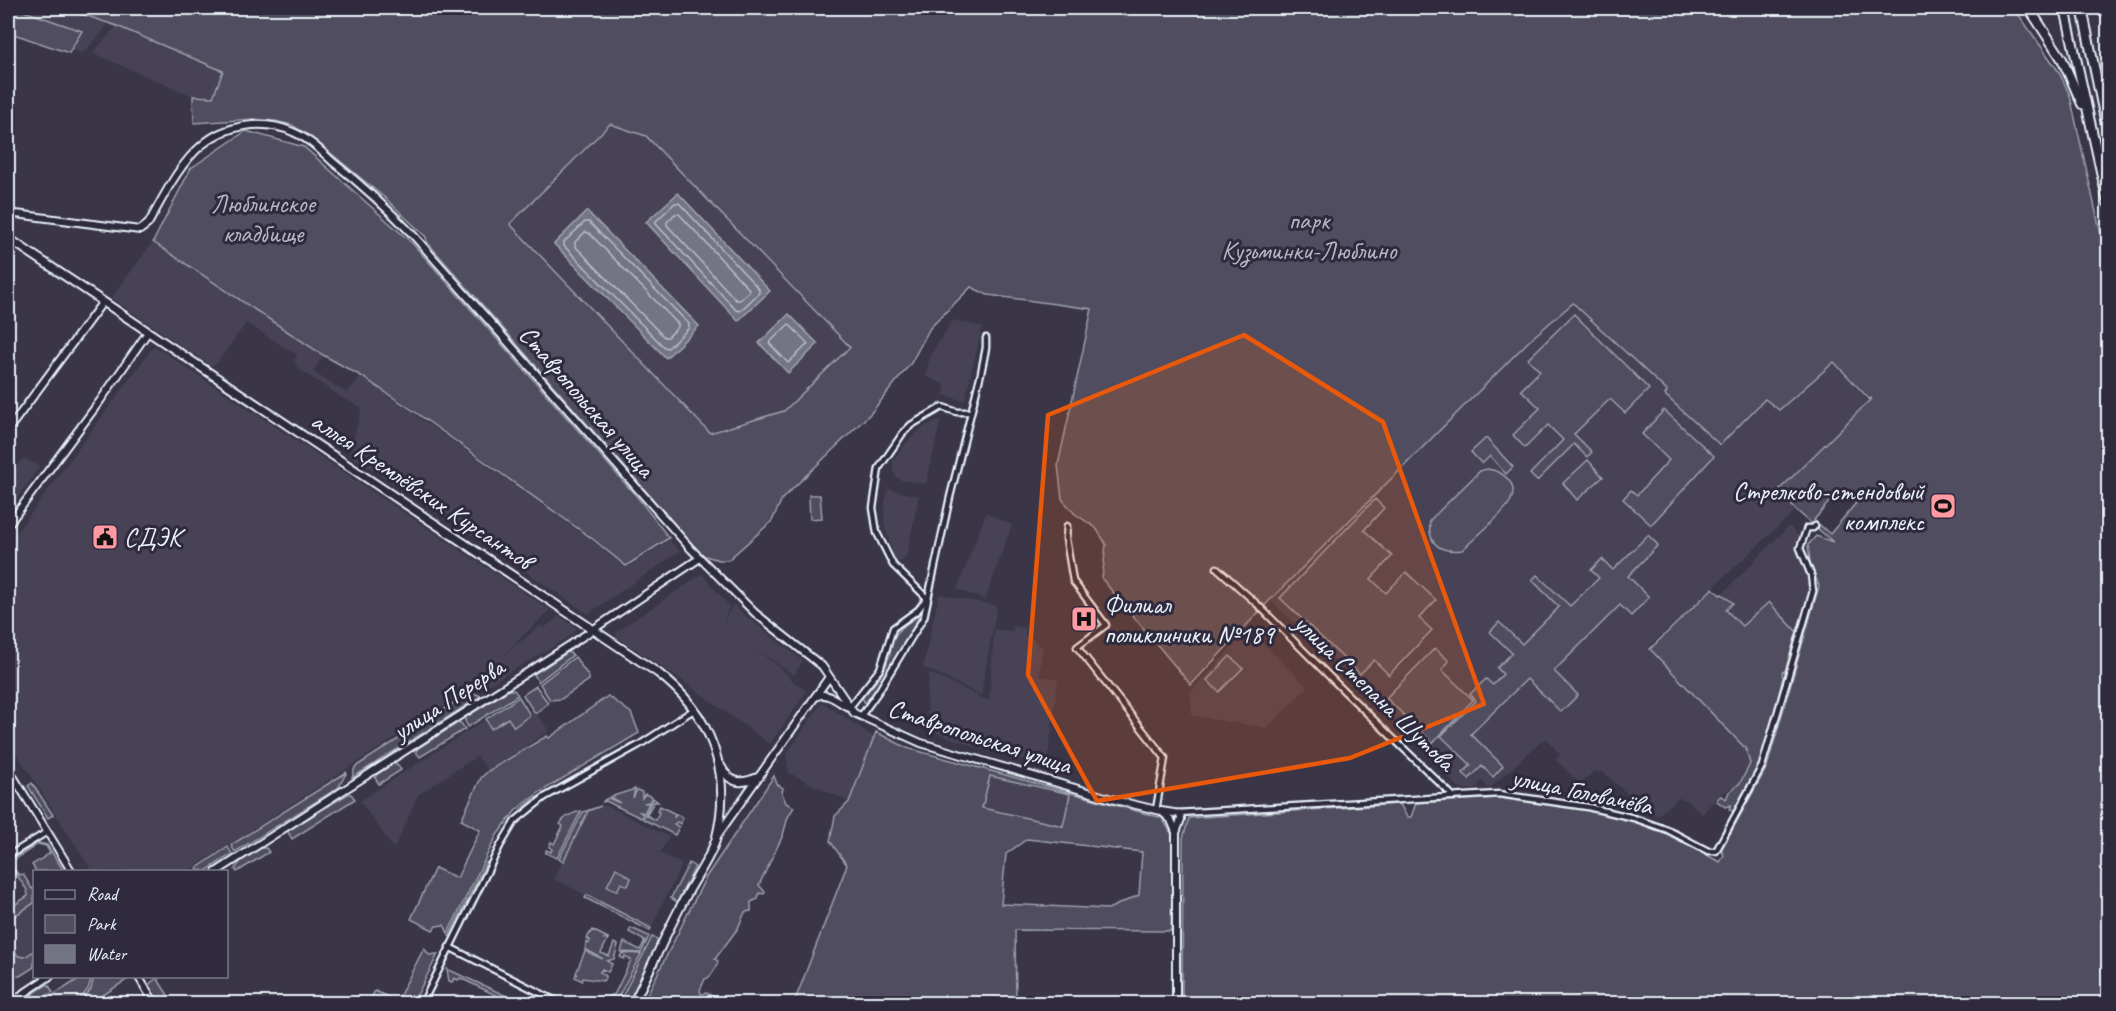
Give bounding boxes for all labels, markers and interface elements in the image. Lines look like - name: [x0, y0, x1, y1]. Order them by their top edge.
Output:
- park label: Люблинское кладбище: [211, 187, 317, 250]
- park label: парк Кузьминки-Люблино: [1222, 204, 1398, 268]
- street label: Ставропольская улица: [512, 319, 663, 485]
- street label: аллея Кремлёвских Курсантов: [305, 404, 543, 580]
- place label: Стрелково-стендовый комплекс: [1733, 475, 1926, 538]
- sports icon: Стрелково-стендовый комплекс: [1928, 491, 1958, 521]
- place label: СДЭК: [124, 521, 186, 554]
- public building icon: СДЭК: [90, 522, 120, 552]
- place label: Филиал поликлиники №189: [1104, 588, 1276, 651]
- hospital icon: Филиал поликлиники №189: [1069, 604, 1099, 634]
- street label: улица Степана Шутова: [1286, 606, 1464, 779]
- street label: улица Перерва: [384, 650, 512, 749]
- street label: Ставропольская улица: [884, 691, 1077, 782]
- street label: улица Головачёва: [1507, 760, 1657, 823]
- legend: [33, 870, 228, 978]
- text: Road: [87, 883, 120, 905]
- text: Park: [87, 913, 117, 935]
- text: Water: [87, 943, 128, 965]

